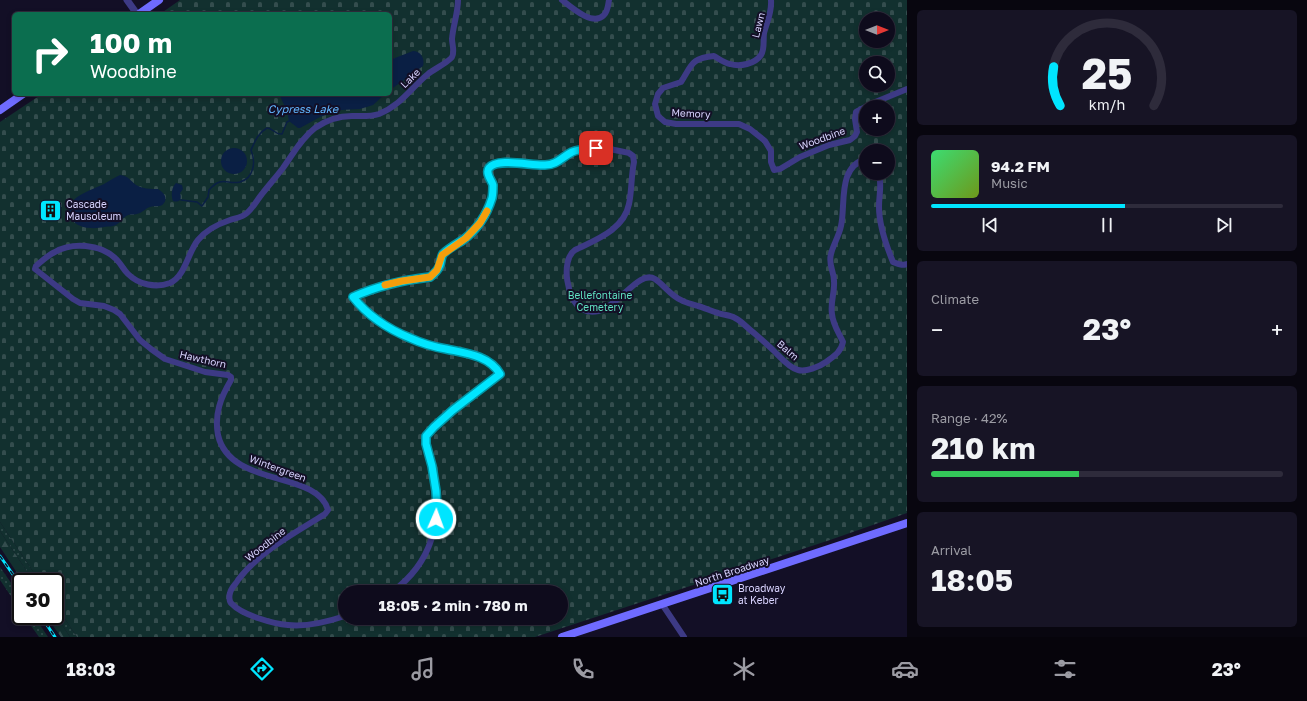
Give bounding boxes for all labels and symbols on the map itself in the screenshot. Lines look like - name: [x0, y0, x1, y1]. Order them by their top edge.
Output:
- street label: Lawn: [749, 11, 767, 39]
- north arrow: [859, 12, 895, 48]
- street label: Lake: [398, 66, 422, 90]
- water label: Cypress Lake: [268, 102, 340, 116]
- street label: Memory: [671, 106, 711, 120]
- street label: Woodbine: [797, 124, 847, 152]
- pin: [579, 131, 613, 165]
- building icon: Cascade Mausoleum: [38, 197, 64, 223]
- place label: Cascade Mausoleum: [66, 198, 122, 222]
- park label: Bellefontaine Cemetery: [568, 289, 632, 313]
- street label: Balm: [775, 337, 801, 363]
- street label: Hawthorn: [178, 348, 228, 370]
- street label: Wintergreen: [248, 452, 308, 484]
- position arrow: [415, 498, 457, 540]
- street label: Woodbine: [242, 524, 288, 564]
- street label: North Broadway: [693, 553, 771, 589]
- speed limit sign: 30: [12, 573, 64, 625]
- bus stop icon: Broadway at Keber: [710, 581, 736, 607]
- place label: Broadway at Keber: [738, 582, 786, 606]

